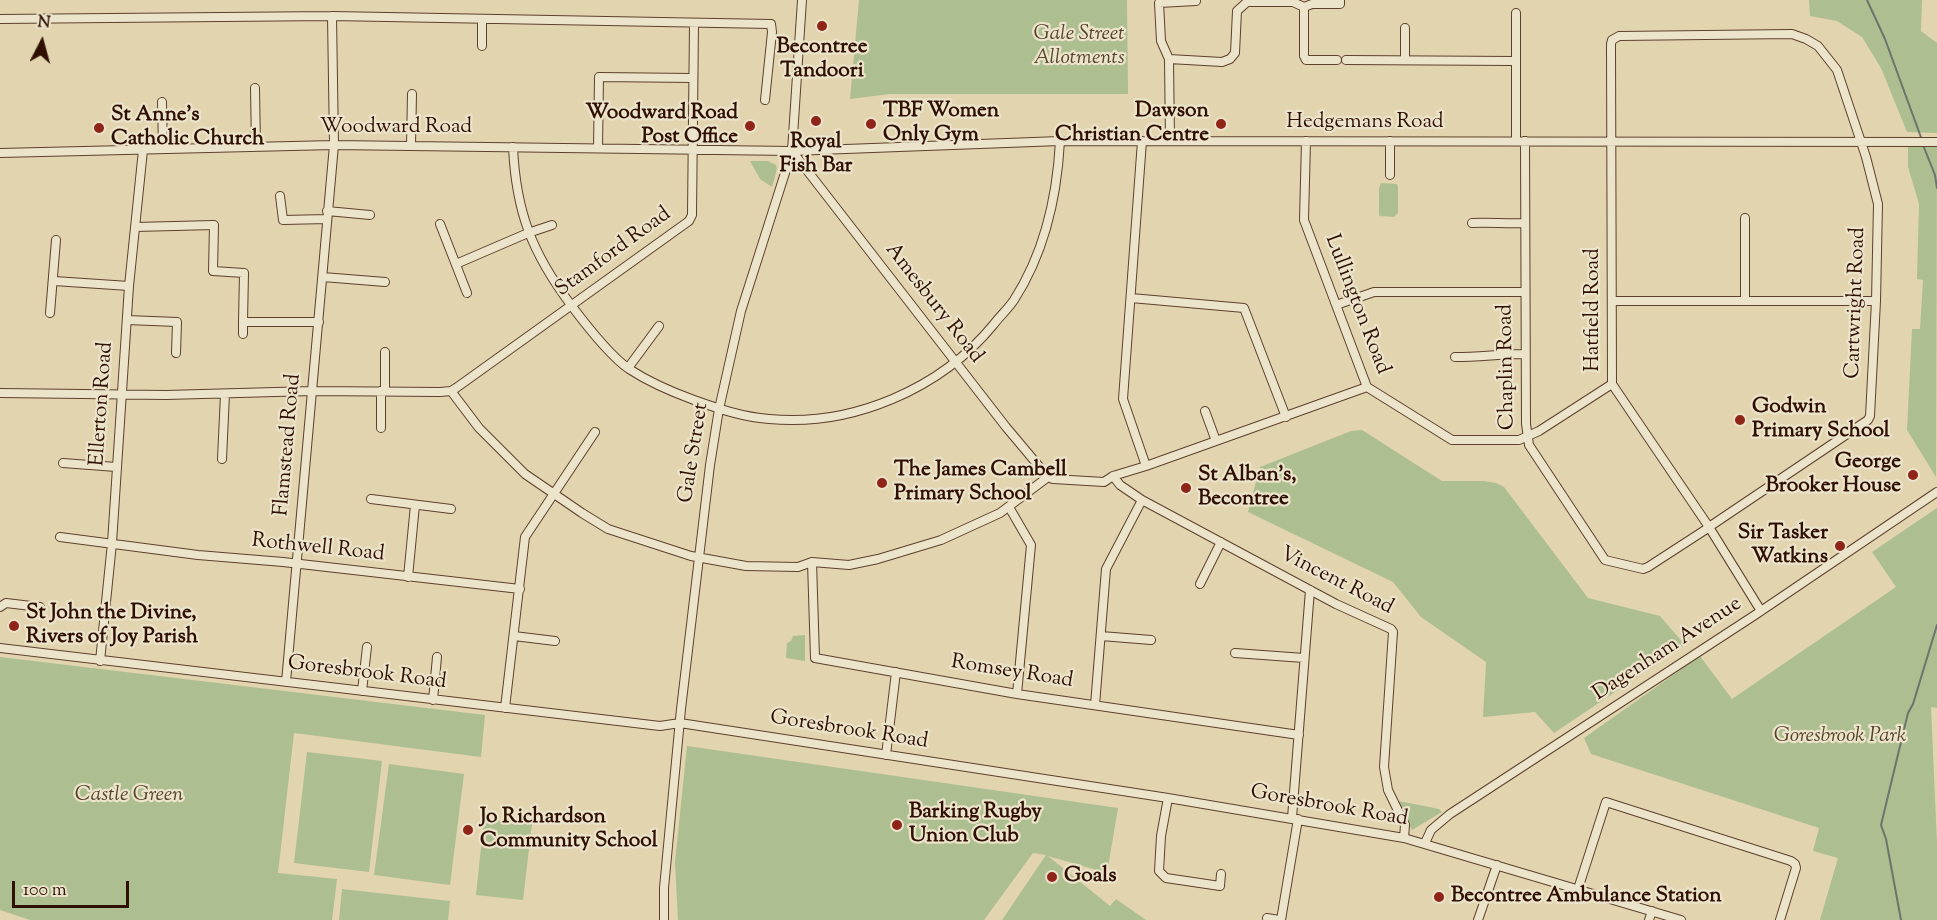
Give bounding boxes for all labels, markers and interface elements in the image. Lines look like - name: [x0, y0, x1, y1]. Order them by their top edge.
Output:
- text: N: [36, 11, 51, 36]
- north arrow: [12, 12, 72, 72]
- marker: Becontree Tandoori: [815, 19, 829, 33]
- park label: Gale Street Allotments: [1033, 22, 1125, 72]
- place label: Becontree Tandoori: [777, 35, 867, 85]
- place label: TBF Women Only Gym: [883, 99, 999, 149]
- place label: Dawson Christian Centre: [1055, 99, 1209, 149]
- place label: Woodward Road Post Office: [586, 101, 738, 151]
- place label: St Anne's Catholic Church: [111, 103, 264, 153]
- street label: Hedgemans Road: [1286, 110, 1444, 136]
- marker: Royal Fish Bar: [809, 114, 823, 128]
- street label: Woodward Road: [320, 115, 472, 141]
- marker: TBF Women Only Gym: [864, 117, 878, 131]
- marker: Dawson Christian Centre: [1214, 117, 1228, 131]
- marker: Woodward Road Post Office: [743, 119, 757, 133]
- marker: St Anne's Catholic Church: [92, 121, 106, 135]
- place label: Royal Fish Bar: [780, 130, 852, 180]
- street label: Stamford Road: [551, 203, 677, 303]
- street label: Cartwright Road: [1842, 227, 1872, 379]
- street label: Lullington Road: [1318, 232, 1394, 378]
- street label: Amesbury Road: [878, 239, 988, 369]
- street label: Hatfield Road: [1581, 248, 1607, 372]
- street label: Chaplin Road: [1494, 304, 1522, 430]
- street label: Ellerton Road: [86, 341, 120, 467]
- street label: Flamstead Road: [270, 373, 308, 517]
- place label: Godwin Primary School: [1752, 395, 1890, 445]
- street label: Gale Street: [675, 401, 715, 505]
- marker: Godwin Primary School: [1733, 413, 1747, 427]
- place label: George Brooker House: [1766, 450, 1901, 500]
- place label: The James Cambell Primary School: [894, 458, 1067, 508]
- place label: St Alban's, Becontree: [1198, 463, 1297, 513]
- marker: George Brooker House: [1906, 468, 1920, 482]
- marker: The James Cambell Primary School: [875, 476, 889, 490]
- marker: St Alban's, Becontree: [1179, 481, 1193, 495]
- place label: Sir Tasker Watkins: [1738, 521, 1828, 571]
- street label: Rothwell Road: [250, 530, 386, 568]
- marker: Sir Tasker Watkins: [1833, 539, 1847, 553]
- street label: Vincent Road: [1275, 543, 1397, 621]
- street label: Dagenham Avenue: [1589, 592, 1747, 708]
- place label: St John the Divine, Rivers of Joy Parish: [26, 601, 198, 651]
- marker: St John the Divine, Rivers of Joy Parish: [7, 619, 21, 633]
- street label: Romsey Road: [949, 651, 1075, 695]
- street label: Goresbrook Road: [286, 652, 448, 696]
- street label: Goresbrook Road: [768, 706, 930, 756]
- park label: Goresbrook Park: [1774, 724, 1906, 750]
- street label: Goresbrook Road: [1248, 781, 1410, 833]
- park label: Castle Green: [75, 783, 183, 809]
- place label: Barking Rugby Union Club: [909, 800, 1042, 850]
- place label: Jo Richardson Community School: [480, 805, 658, 855]
- marker: Barking Rugby Union Club: [890, 818, 904, 832]
- marker: Jo Richardson Community School: [461, 823, 475, 837]
- place label: Goals: [1064, 864, 1116, 890]
- scale bar: [15, 869, 132, 907]
- marker: Goals: [1045, 870, 1059, 884]
- text: 100 m: [23, 878, 67, 904]
- place label: Becontree Ambulance Station: [1451, 884, 1722, 910]
- marker: Becontree Ambulance Station: [1432, 890, 1446, 904]

